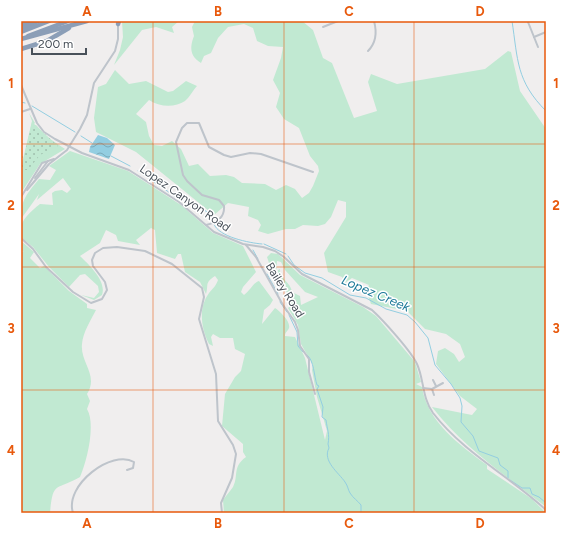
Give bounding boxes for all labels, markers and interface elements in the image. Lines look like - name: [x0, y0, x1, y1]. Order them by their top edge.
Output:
- text: A: [82, 4, 92, 19]
- text: B: [214, 4, 222, 19]
- text: C: [344, 4, 354, 19]
- text: D: [475, 4, 485, 19]
- scale bar: [32, 30, 86, 56]
- text: 200 m: [38, 37, 73, 51]
- text: 1: [8, 76, 14, 91]
- text: 1: [553, 76, 559, 91]
- street label: Lopez Canyon Road: [137, 161, 233, 235]
- text: 2: [7, 198, 15, 213]
- text: 2: [552, 198, 560, 213]
- street label: Bailey Road: [263, 260, 307, 320]
- water label: Lopez Creek: [339, 272, 413, 315]
- text: 3: [7, 321, 15, 336]
- text: 3: [552, 321, 560, 336]
- text: 4: [7, 443, 15, 458]
- text: 4: [552, 443, 560, 458]
- text: A: [82, 516, 92, 531]
- text: B: [214, 516, 222, 531]
- text: C: [344, 516, 354, 531]
- text: D: [475, 516, 485, 531]

